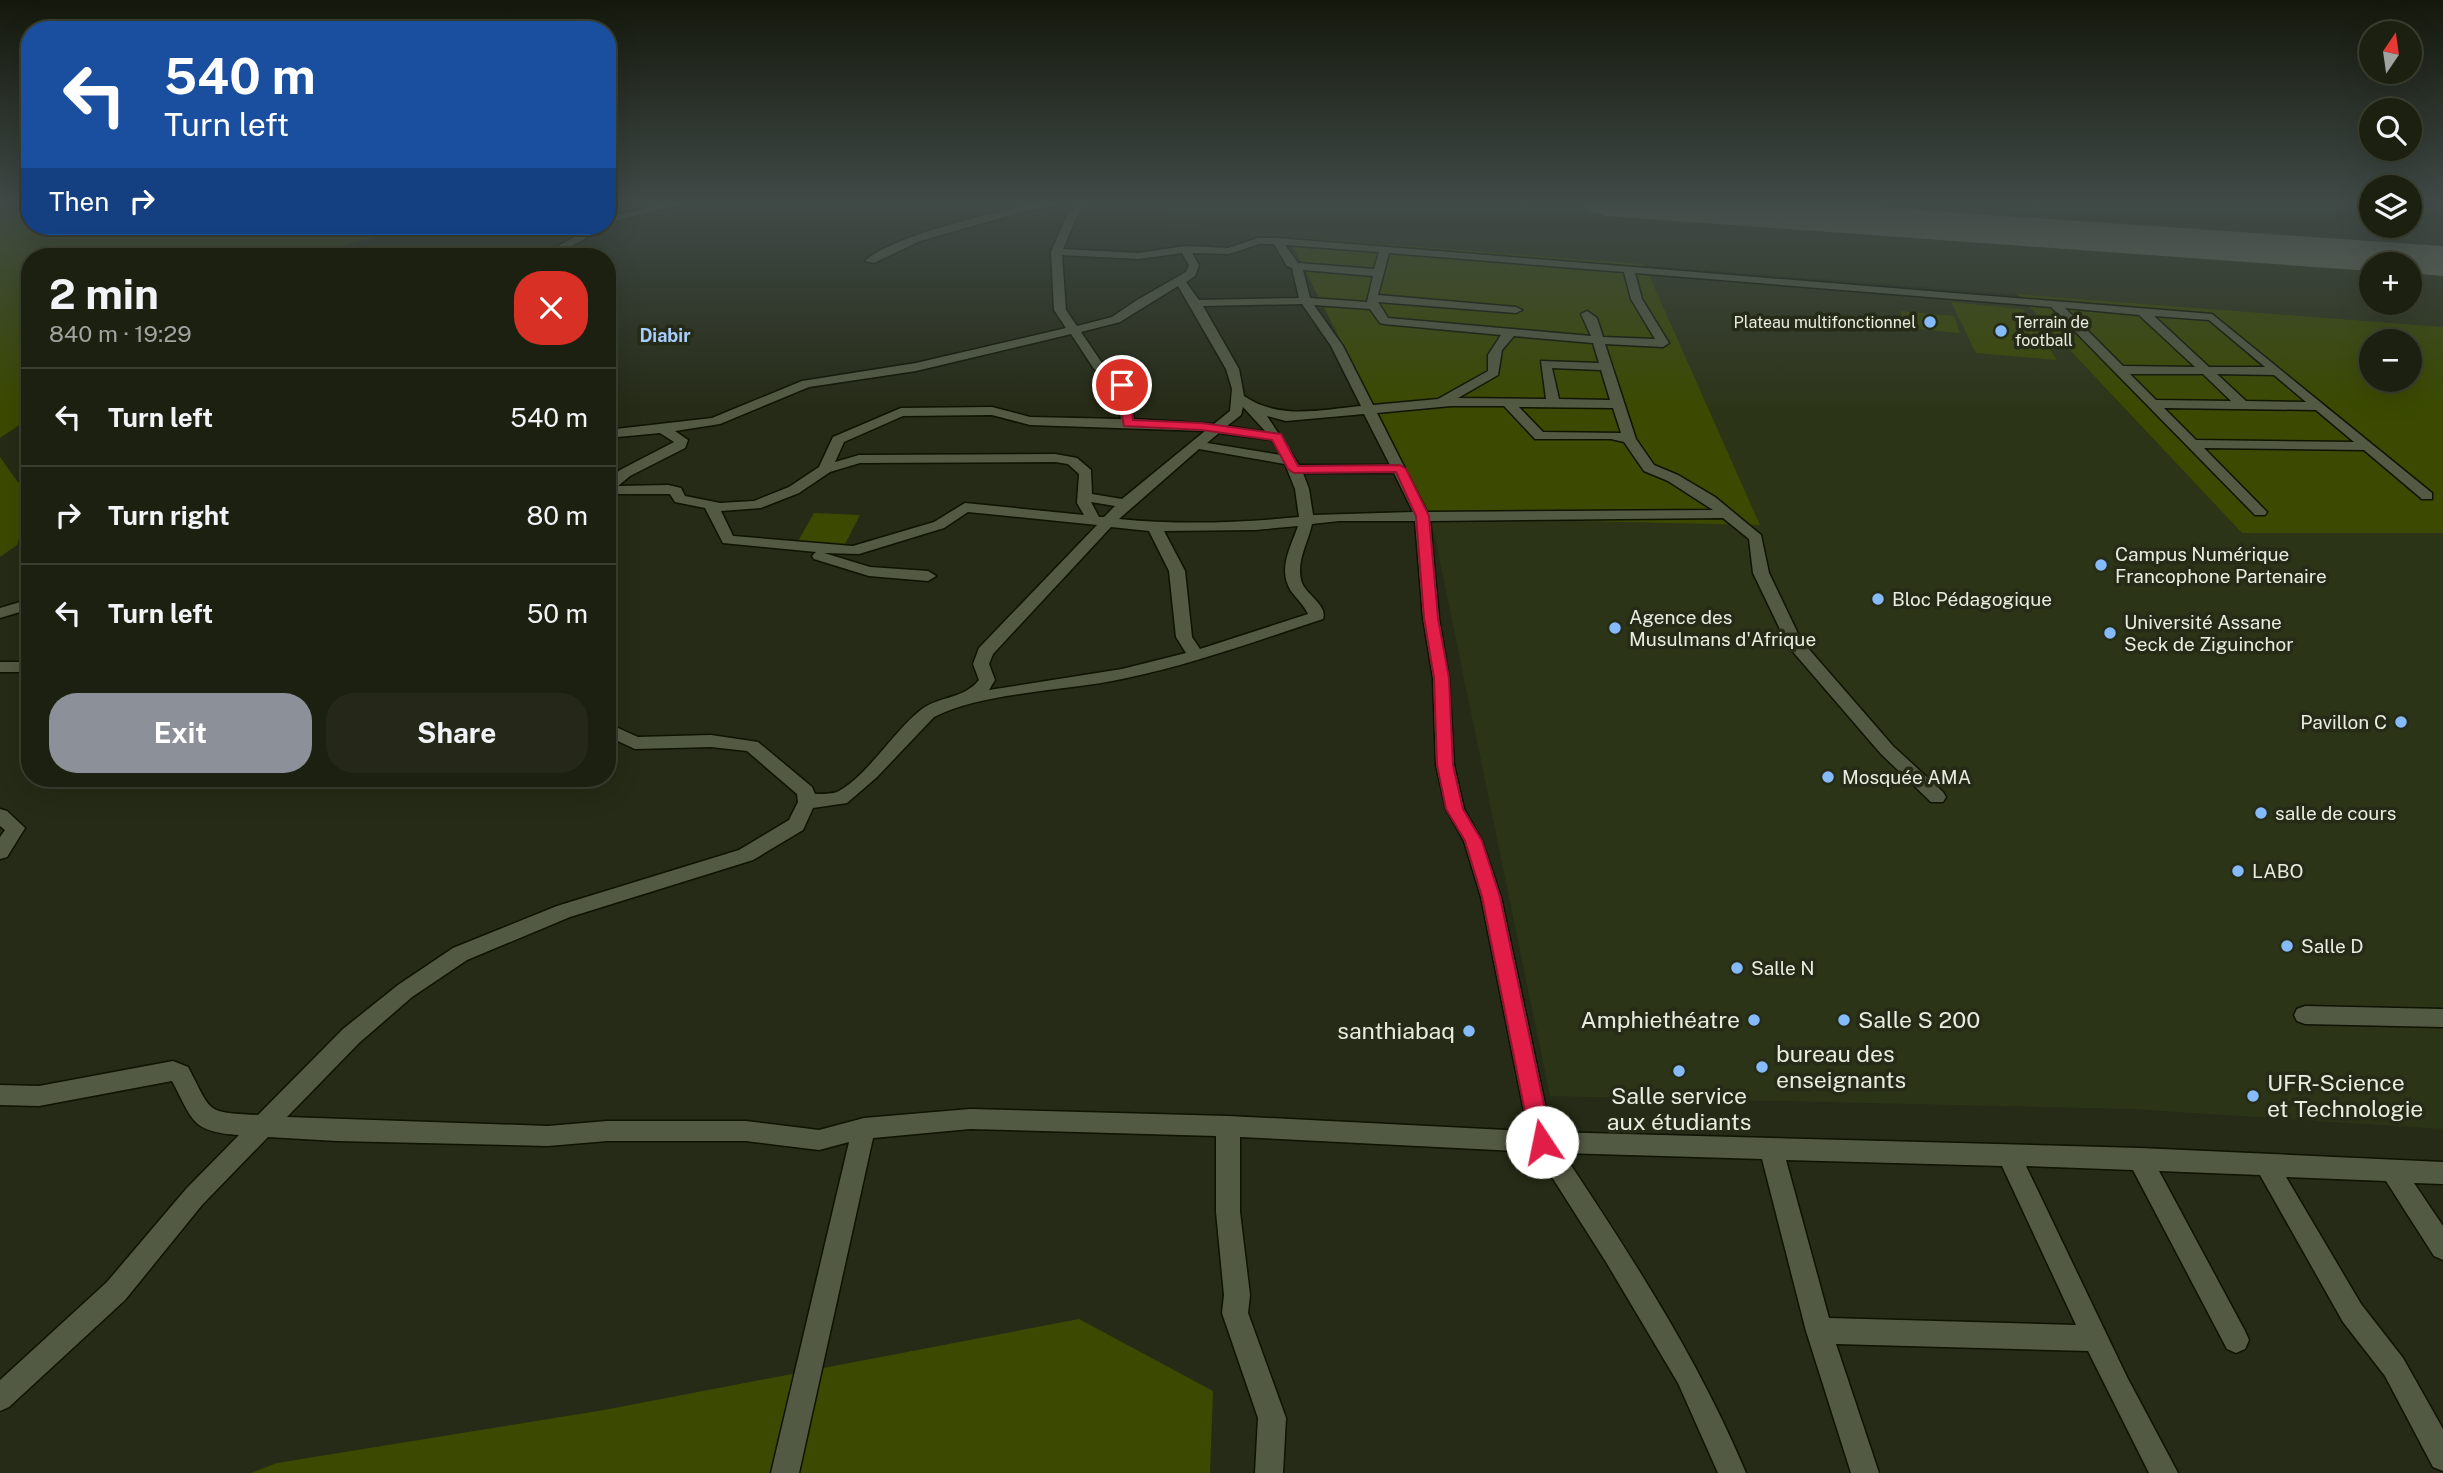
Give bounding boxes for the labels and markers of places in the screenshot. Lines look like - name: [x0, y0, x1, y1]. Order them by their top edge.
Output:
- place label: Plateau multifonctionnel: [1733, 313, 1916, 332]
- place label: Terrain de football: [2015, 313, 2089, 350]
- marker: Plateau multifonctionnel: [1922, 314, 1938, 330]
- marker: Terrain de football: [1993, 323, 2009, 339]
- pin: [1092, 355, 1152, 415]
- place label: Campus Numérique Francophone Partenaire: [2115, 543, 2327, 587]
- marker: Campus Numérique Francophone Partenaire: [2093, 557, 2109, 573]
- place label: Bloc Pédagogique: [1892, 588, 2052, 610]
- marker: Bloc Pédagogique: [1870, 591, 1886, 607]
- place label: Agence des Musulmans d'Afrique: [1629, 606, 1816, 650]
- place label: Université Assane Seck de Ziguinchor: [2124, 611, 2294, 655]
- marker: Agence des Musulmans d'Afrique: [1607, 620, 1623, 636]
- marker: Université Assane Seck de Ziguinchor: [2102, 625, 2118, 641]
- place label: Pavillon C: [2300, 711, 2387, 733]
- marker: Pavillon C: [2393, 714, 2409, 730]
- place label: Mosquée AMA: [1842, 766, 1971, 788]
- marker: Mosquée AMA: [1820, 769, 1836, 785]
- place label: salle de cours: [2275, 802, 2396, 824]
- marker: salle de cours: [2253, 805, 2269, 821]
- place label: LABO: [2252, 860, 2303, 882]
- marker: LABO: [2230, 863, 2246, 879]
- place label: Salle D: [2301, 935, 2363, 957]
- marker: Salle D: [2279, 938, 2295, 954]
- place label: Salle N: [1751, 957, 1815, 979]
- marker: Salle N: [1729, 960, 1745, 976]
- place label: Amphiethéatre: [1581, 1006, 1740, 1033]
- place label: Salle S 200: [1858, 1006, 1980, 1033]
- marker: Amphiethéatre: [1746, 1012, 1762, 1028]
- marker: Salle S 200: [1836, 1012, 1852, 1028]
- place label: santhiabaq: [1337, 1017, 1455, 1044]
- marker: santhiabaq: [1461, 1023, 1477, 1039]
- place label: bureau des enseignants: [1776, 1040, 1906, 1093]
- marker: bureau des enseignants: [1754, 1059, 1770, 1075]
- marker: Salle service aux étudiants: [1671, 1063, 1687, 1079]
- place label: UFR-Science et Technologie: [2267, 1069, 2423, 1122]
- place label: Salle service aux étudiants: [1607, 1082, 1751, 1135]
- marker: UFR-Science et Technologie: [2245, 1088, 2261, 1104]

